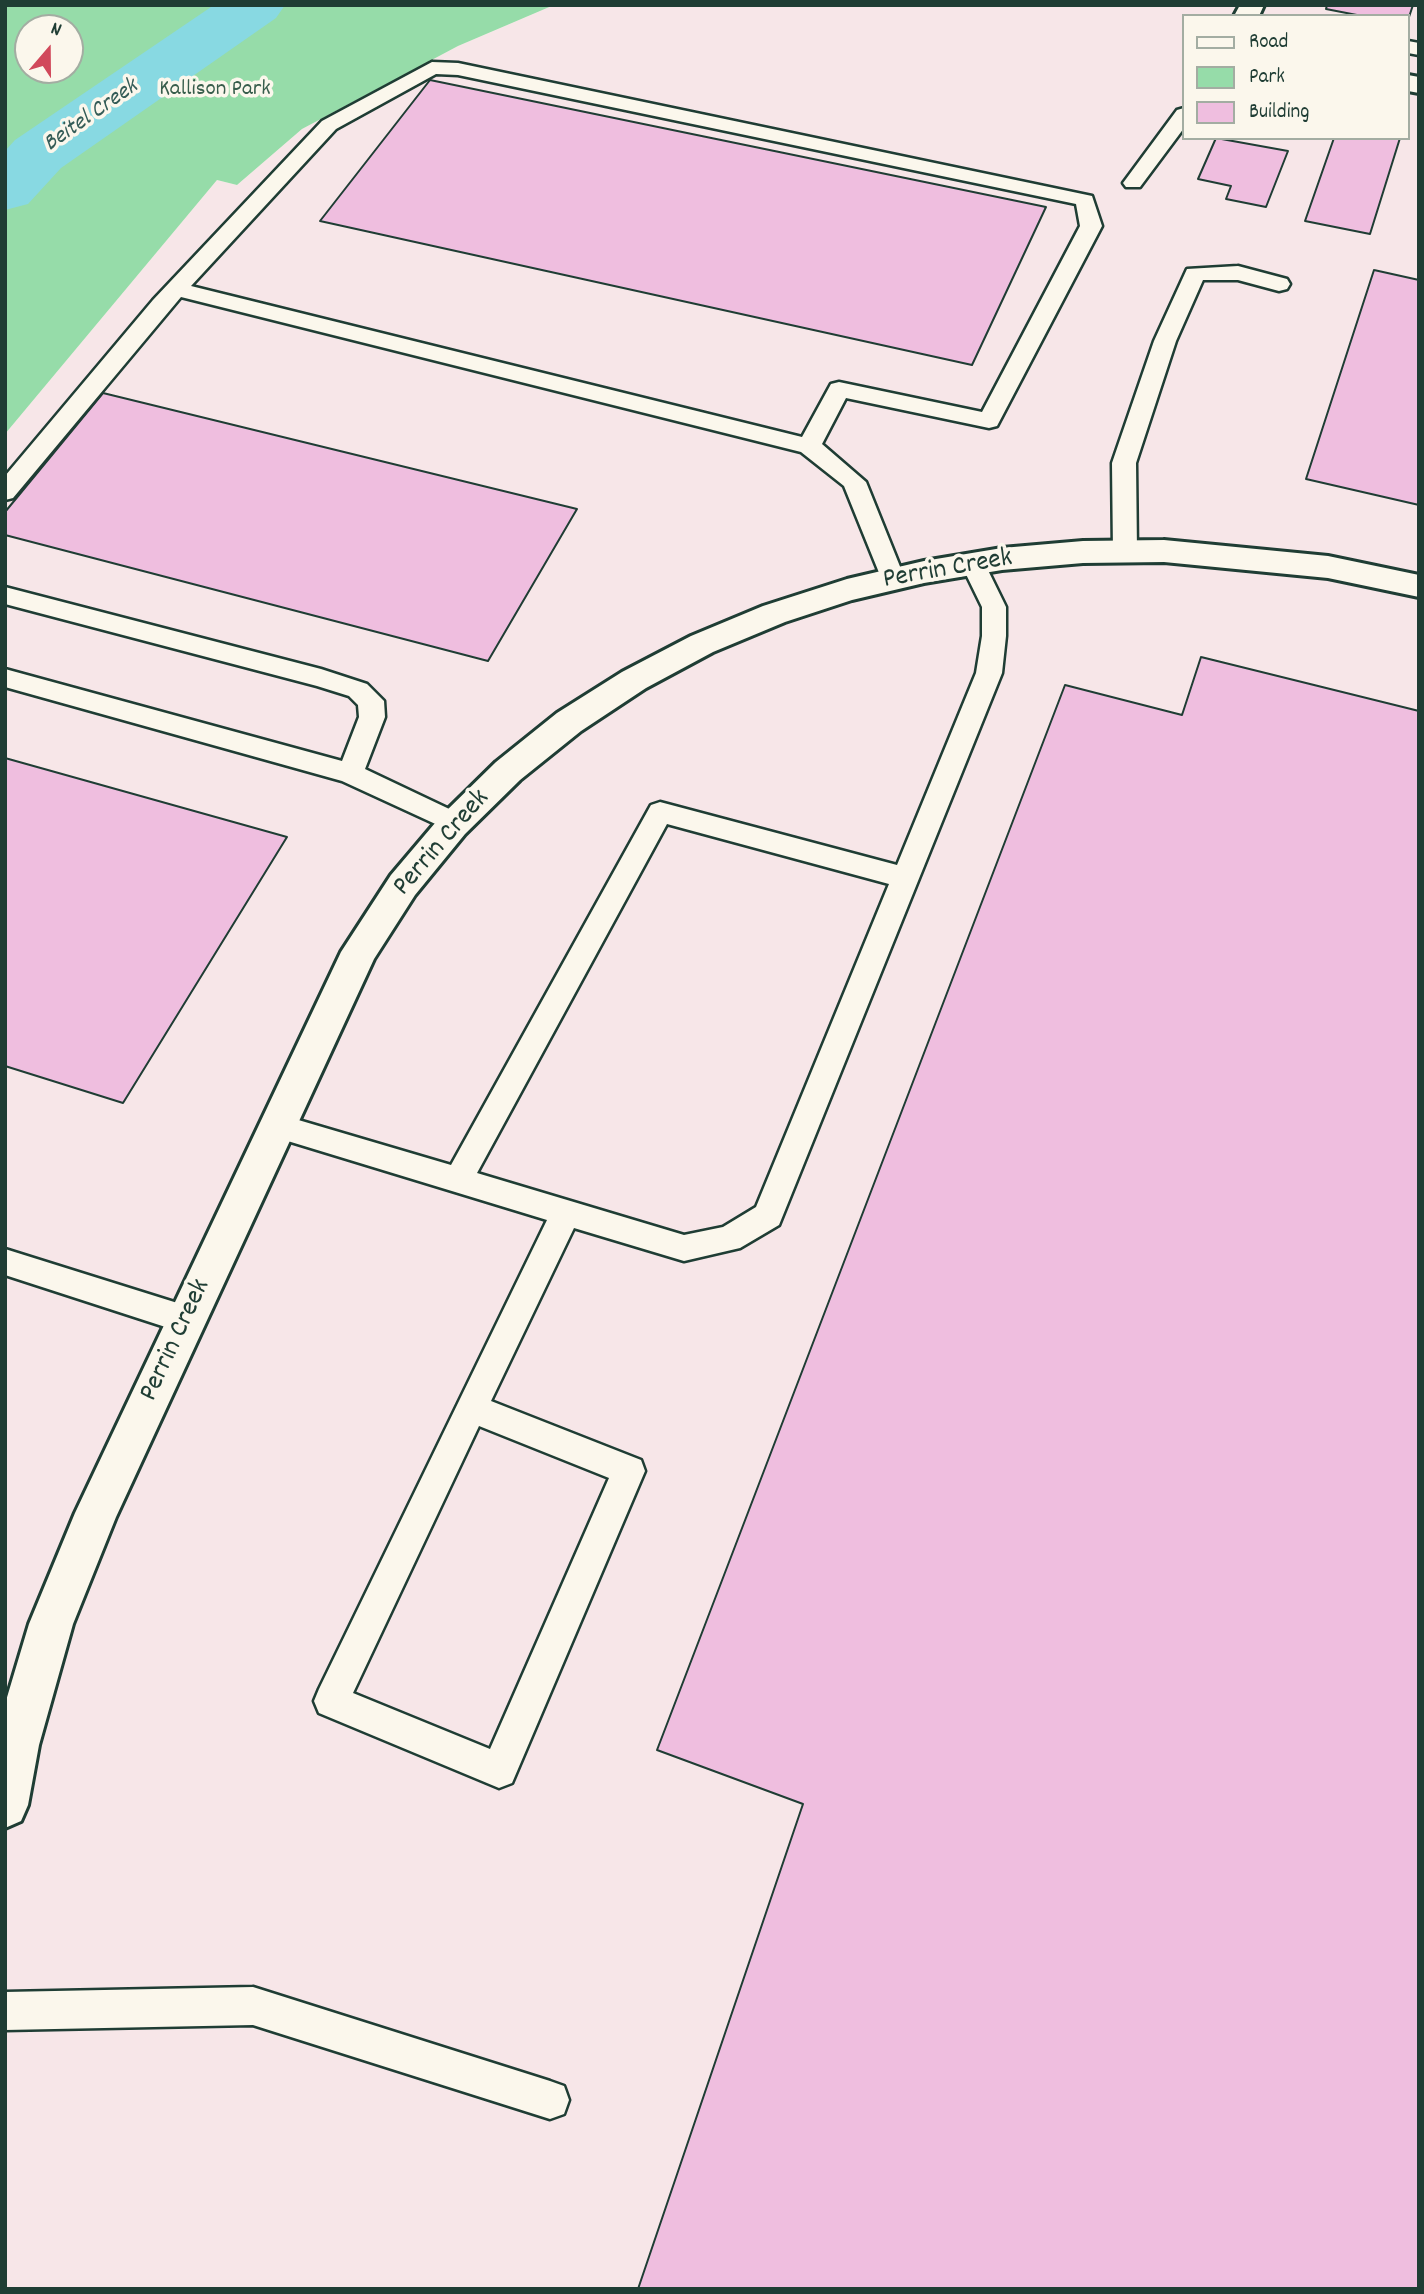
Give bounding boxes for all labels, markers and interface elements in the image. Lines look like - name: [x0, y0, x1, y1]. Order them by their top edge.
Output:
- north arrow: [14, 14, 84, 84]
- legend: [1182, 14, 1410, 140]
- text: N: [47, 16, 65, 45]
- text: Road: [1249, 28, 1288, 58]
- text: Park: [1249, 63, 1285, 93]
- water label: Beitel Creek: [39, 74, 145, 160]
- park label: Kallison Park: [159, 77, 271, 105]
- text: Building: [1249, 98, 1309, 128]
- street label: Perrin Creek: [881, 543, 1015, 599]
- street label: Perrin Creek: [387, 784, 499, 904]
- street label: Perrin Creek: [134, 1275, 220, 1407]

